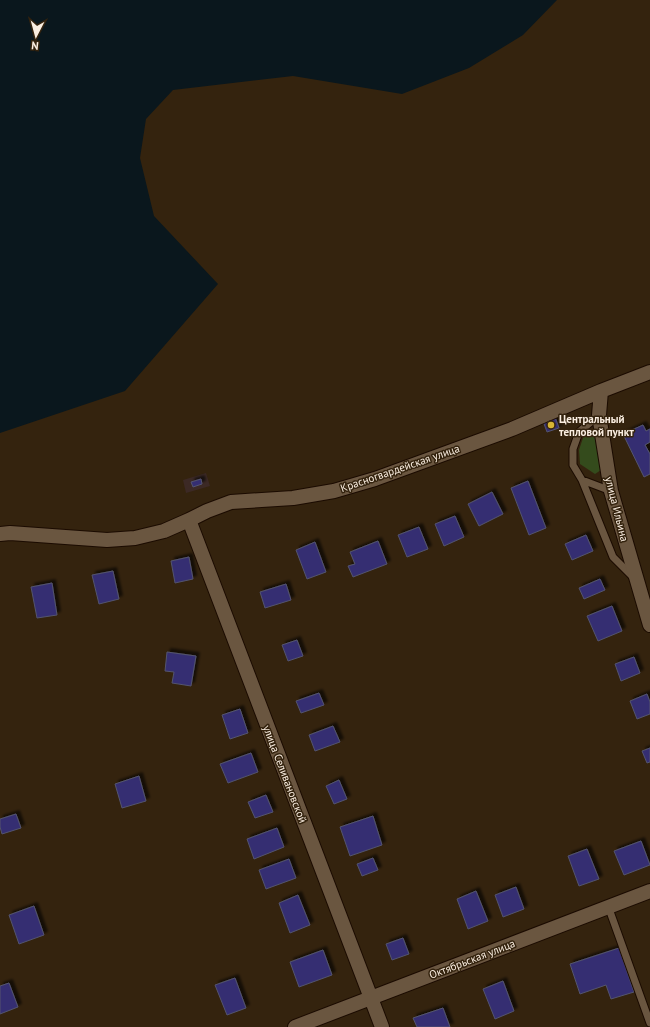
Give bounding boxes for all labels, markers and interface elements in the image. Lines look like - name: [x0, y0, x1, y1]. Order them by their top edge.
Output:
- north arrow: [16, 16, 56, 56]
- text: N: [31, 39, 39, 53]
- place label: Центральный тепловой пункт: [559, 412, 634, 439]
- marker: Центральный тепловой пункт: [546, 420, 556, 430]
- street label: Красногвардейская улица: [339, 441, 461, 495]
- street label: улица Ильина: [602, 475, 632, 543]
- street label: улица Селивановской: [260, 723, 310, 825]
- street label: Октябрьская улица: [427, 936, 517, 982]

